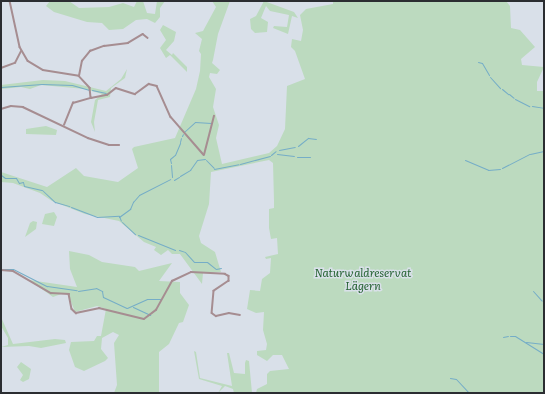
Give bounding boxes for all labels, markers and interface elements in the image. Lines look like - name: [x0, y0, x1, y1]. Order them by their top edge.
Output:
- park label: Naturwaldreservat Lägern: [314, 266, 412, 292]

